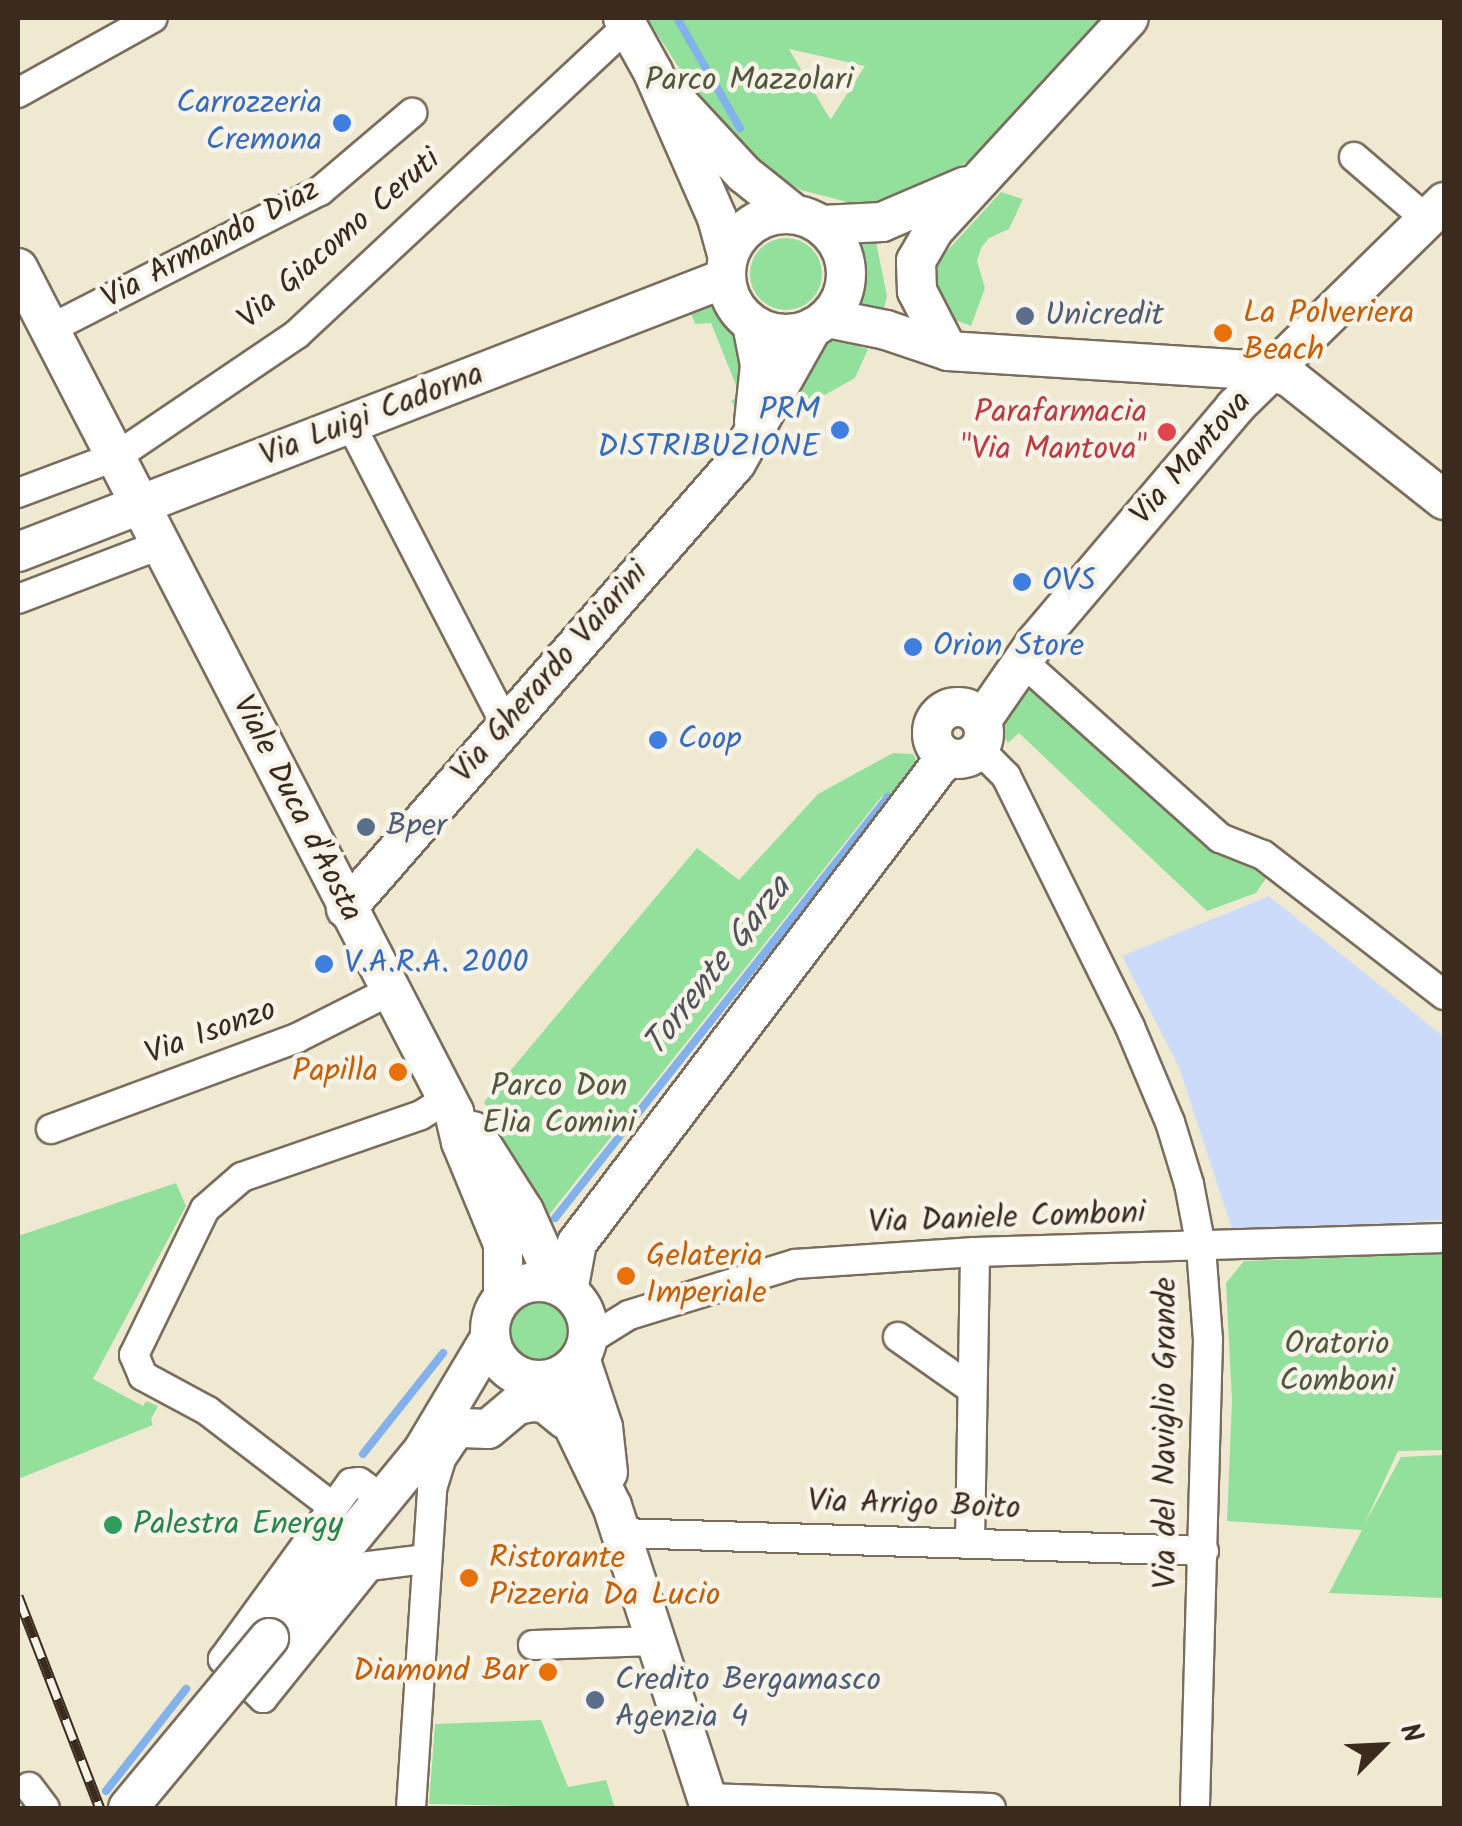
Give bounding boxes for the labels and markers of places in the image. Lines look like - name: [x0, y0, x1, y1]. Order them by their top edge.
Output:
- place label: Carrozzeria Cremona: [176, 86, 322, 161]
- marker: Carrozzeria Cremona: [331, 112, 353, 134]
- place label: La Polveriera Beach: [1243, 296, 1414, 371]
- place label: Unicredit: [1045, 297, 1164, 335]
- marker: Unicredit: [1014, 305, 1036, 327]
- marker: La Polveriera Beach: [1212, 322, 1234, 344]
- place label: PRM DISTRIBUZIONE: [597, 393, 820, 468]
- place label: Parafarmacia "Via Mantova": [961, 395, 1147, 470]
- marker: PRM DISTRIBUZIONE: [829, 419, 851, 441]
- marker: Parafarmacia "Via Mantova": [1156, 421, 1178, 443]
- place label: OVS: [1042, 563, 1096, 601]
- marker: OVS: [1011, 571, 1033, 593]
- place label: Orion Store: [933, 628, 1084, 666]
- marker: Orion Store: [902, 636, 924, 658]
- place label: Coop: [678, 721, 741, 759]
- marker: Coop: [647, 729, 669, 751]
- place label: Bper: [386, 808, 447, 846]
- marker: Bper: [355, 816, 377, 838]
- place label: V.A.R.A. 2000: [344, 945, 528, 983]
- marker: V.A.R.A. 2000: [313, 953, 335, 975]
- place label: Papilla: [292, 1053, 378, 1091]
- marker: Papilla: [387, 1061, 409, 1083]
- place label: Gelateria Imperiale: [646, 1239, 767, 1314]
- marker: Gelateria Imperiale: [615, 1265, 637, 1287]
- place label: Palestra Energy: [133, 1506, 343, 1544]
- marker: Palestra Energy: [102, 1514, 124, 1536]
- place label: Ristorante Pizzeria Da Lucio: [489, 1541, 720, 1616]
- marker: Ristorante Pizzeria Da Lucio: [458, 1567, 480, 1589]
- place label: Diamond Bar: [353, 1653, 528, 1691]
- marker: Diamond Bar: [537, 1661, 559, 1683]
- place label: Credito Bergamasco Agenzia 4: [615, 1663, 881, 1738]
- marker: Credito Bergamasco Agenzia 4: [584, 1689, 606, 1711]

